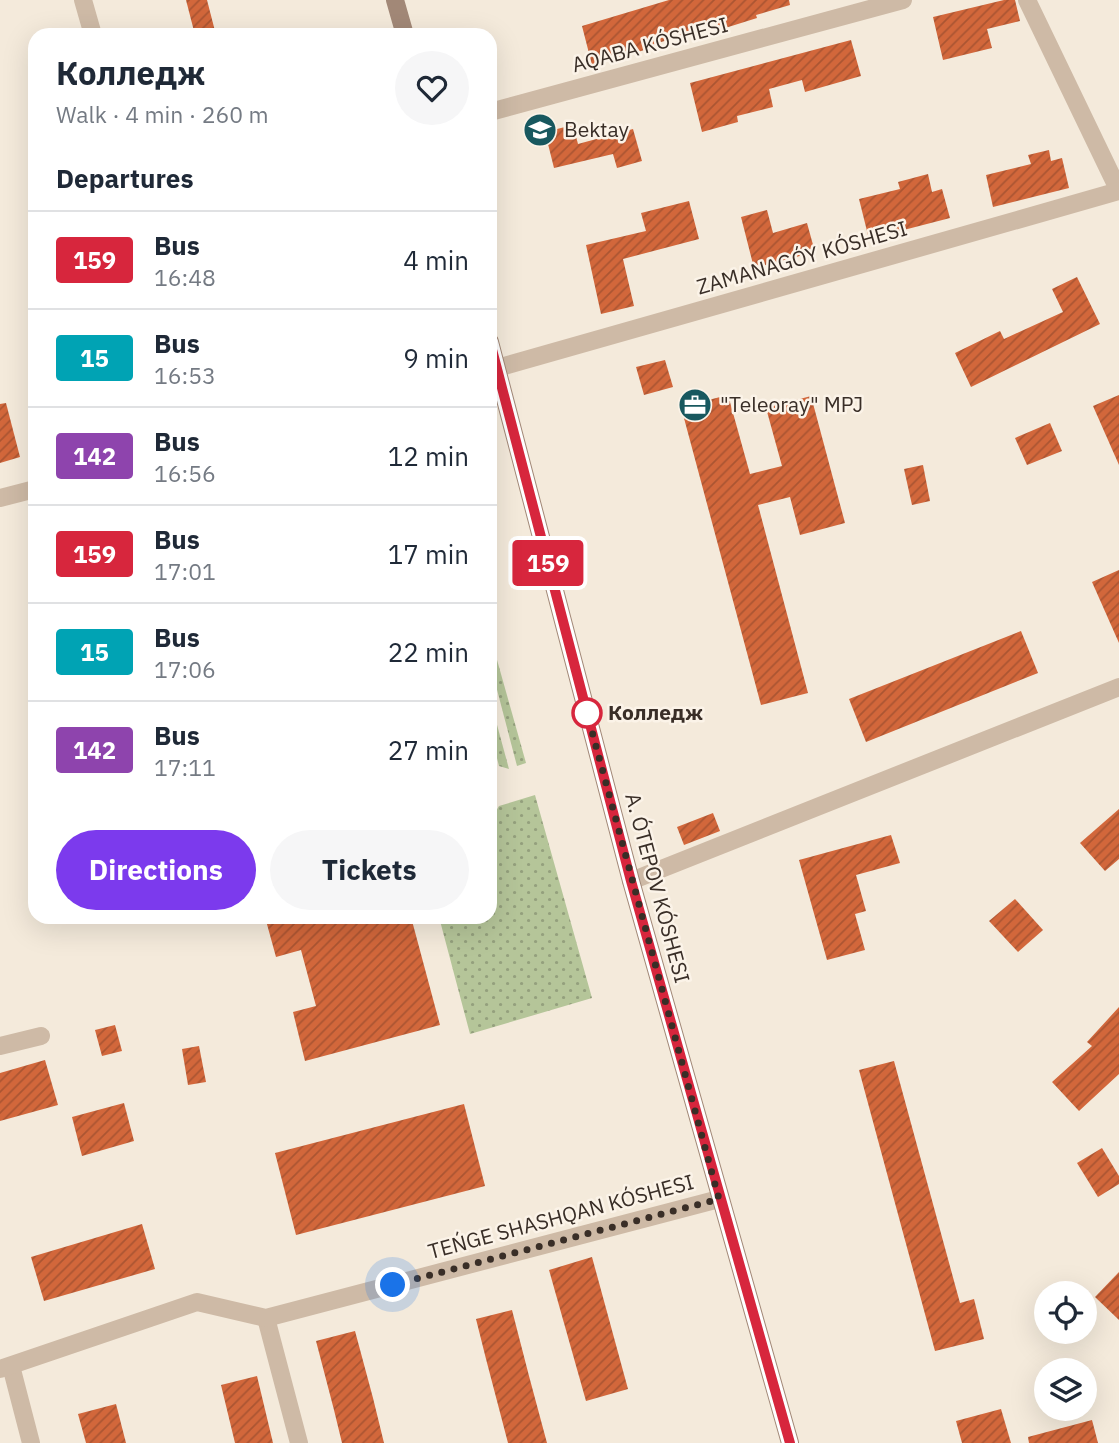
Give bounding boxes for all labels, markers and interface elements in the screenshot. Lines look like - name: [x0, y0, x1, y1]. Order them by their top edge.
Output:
- street label: AQABA KÓSHESI: [569, 10, 731, 78]
- text: Колледж: [56, 51, 205, 94]
- button: heart: [395, 51, 469, 125]
- text: Walk · 4 min · 260 m: [56, 99, 269, 129]
- school or university icon: Bektay: [521, 111, 559, 149]
- place label: Bektay: [564, 115, 630, 143]
- text: Departures: [56, 161, 194, 195]
- street label: ZAMANAGÓY KÓSHESI: [693, 214, 910, 301]
- text: Bus: [154, 228, 200, 262]
- text: 4 min: [403, 243, 469, 277]
- text: 159: [73, 244, 116, 276]
- text: 16:48: [154, 262, 216, 292]
- text: Bus: [154, 326, 200, 360]
- text: 9 min: [403, 341, 469, 375]
- text: 15: [80, 342, 109, 374]
- text: 16:53: [154, 360, 216, 390]
- office icon: "Teleoray" MPJ: [676, 386, 714, 424]
- place label: "Teleoray" MPJ: [720, 390, 863, 418]
- text: Bus: [154, 424, 200, 458]
- text: 12 min: [388, 439, 469, 473]
- text: 142: [73, 440, 116, 472]
- text: 16:56: [154, 458, 216, 488]
- text: Bus: [154, 522, 200, 556]
- text: 17 min: [388, 537, 469, 571]
- text: 159: [73, 538, 116, 570]
- line badge: 159: [508, 540, 588, 586]
- text: 159: [526, 547, 570, 579]
- text: 17:01: [154, 556, 216, 586]
- text: Bus: [154, 620, 200, 654]
- text: 22 min: [388, 635, 469, 669]
- text: 15: [80, 636, 109, 668]
- text: 17:06: [154, 654, 216, 684]
- marker: Колледж: [572, 698, 602, 728]
- place label: Колледж: [608, 698, 703, 726]
- text: Bus: [154, 718, 200, 752]
- text: 27 min: [388, 733, 469, 767]
- text: 142: [73, 734, 116, 766]
- text: 17:11: [154, 752, 216, 782]
- street label: A. ÓTEPOV KÓSHESI: [619, 790, 697, 986]
- button: Directions: [56, 830, 256, 910]
- button: Tickets: [270, 830, 469, 910]
- street label: TEŃGE SHASHQAN KÓSHESI: [425, 1167, 697, 1265]
- your location: [375, 1267, 410, 1302]
- map controls: [1034, 1281, 1097, 1421]
- button: locate: [1034, 1281, 1097, 1344]
- button: layers: [1034, 1358, 1097, 1421]

